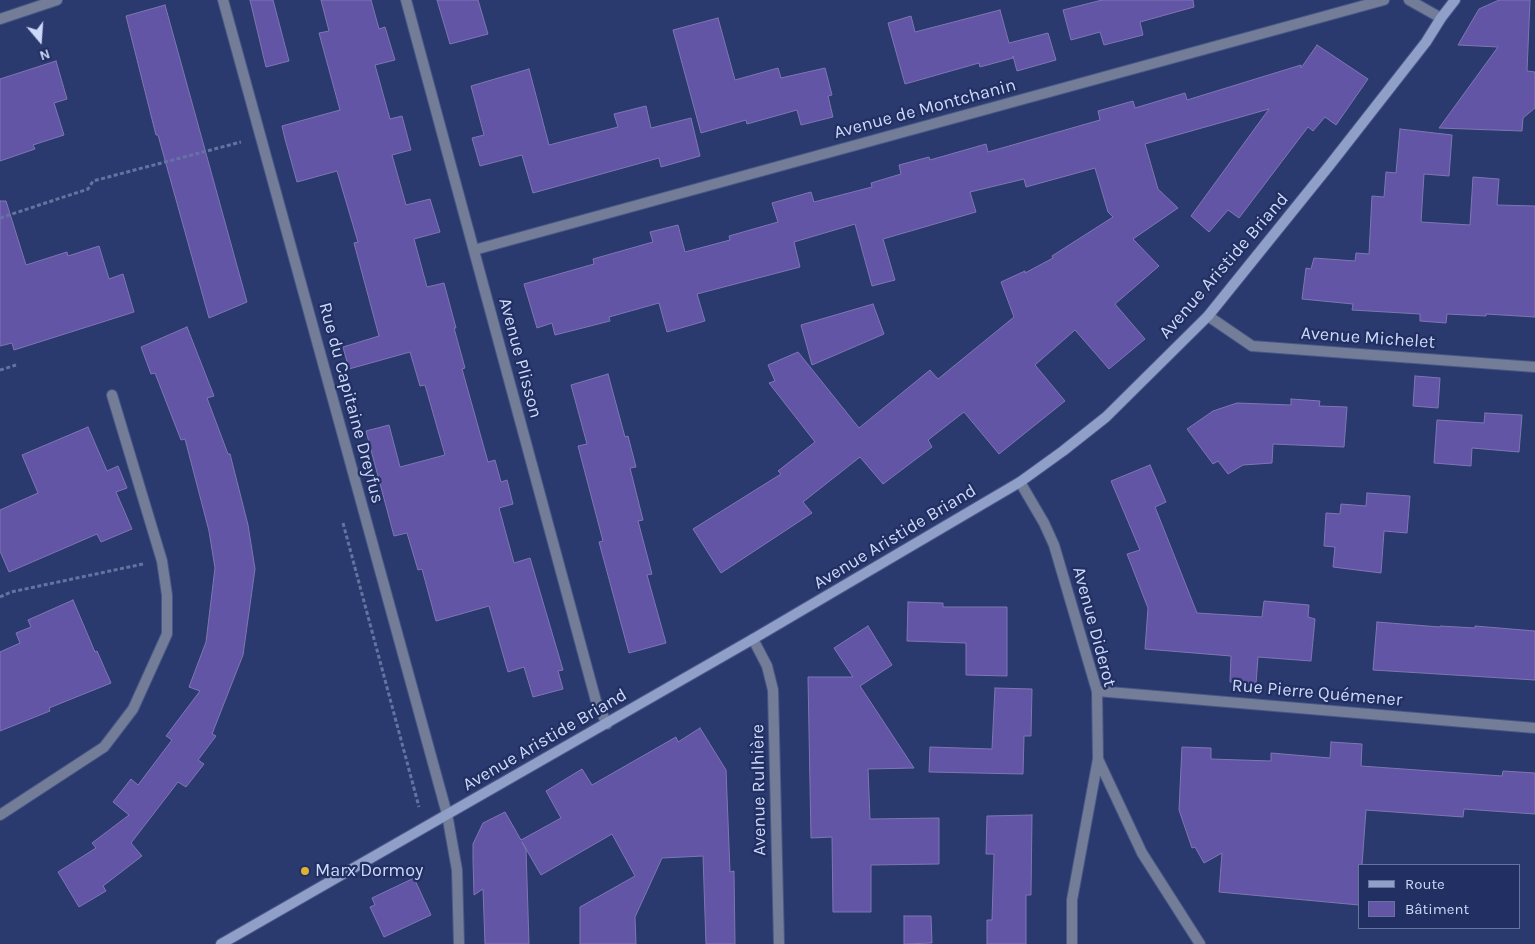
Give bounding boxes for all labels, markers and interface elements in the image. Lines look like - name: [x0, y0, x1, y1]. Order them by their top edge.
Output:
- north arrow: [15, 15, 65, 65]
- text: N: [37, 45, 52, 64]
- street label: Avenue de Montchanin: [832, 74, 1018, 144]
- street label: Avenue Aristide Briand: [1155, 189, 1293, 343]
- street label: Avenue Plisson: [494, 296, 546, 420]
- street label: Rue du Capitaine Dreyfus: [314, 300, 388, 506]
- street label: Avenue Michelet: [1300, 323, 1436, 353]
- street label: Avenue Aristide Briand: [810, 480, 980, 594]
- street label: Avenue Diderot: [1068, 564, 1120, 690]
- street label: Rue Pierre Quémener: [1231, 675, 1403, 711]
- street label: Avenue Aristide Briand: [459, 684, 631, 796]
- street label: Avenue Rulhière: [747, 724, 771, 856]
- place label: Marx Dormoy: [315, 860, 423, 882]
- legend: [1358, 864, 1520, 929]
- marker: Marx Dormoy: [299, 865, 311, 877]
- text: Route: [1405, 875, 1445, 893]
- text: Bâtiment: [1405, 900, 1469, 918]

